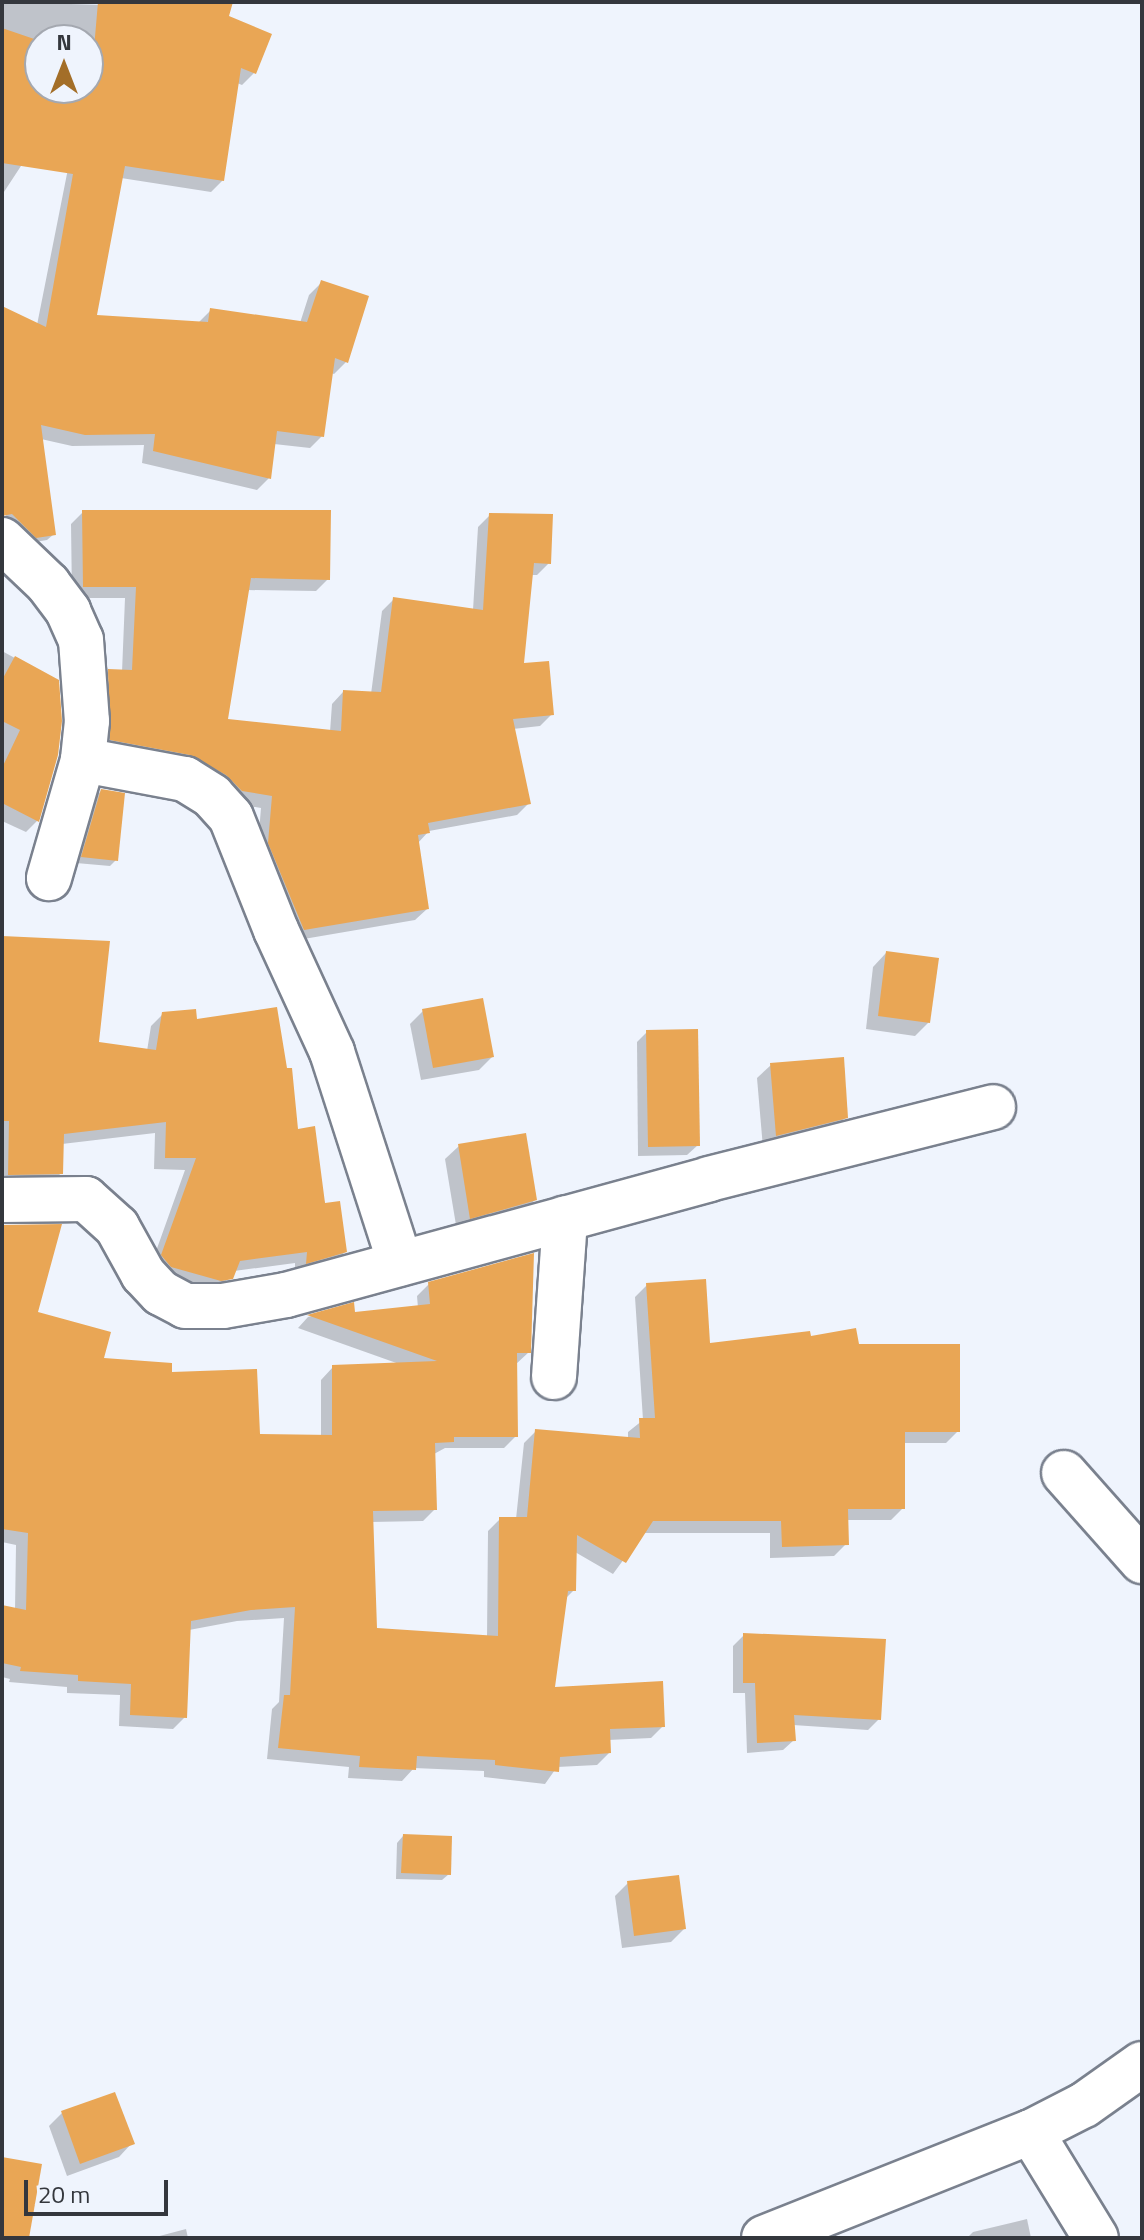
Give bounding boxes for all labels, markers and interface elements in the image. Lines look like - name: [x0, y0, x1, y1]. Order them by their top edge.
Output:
- north arrow: [24, 24, 104, 104]
- text: N: [56, 25, 72, 59]
- scale bar: [28, 2164, 172, 2214]
- text: 20 m: [38, 2176, 90, 2212]

